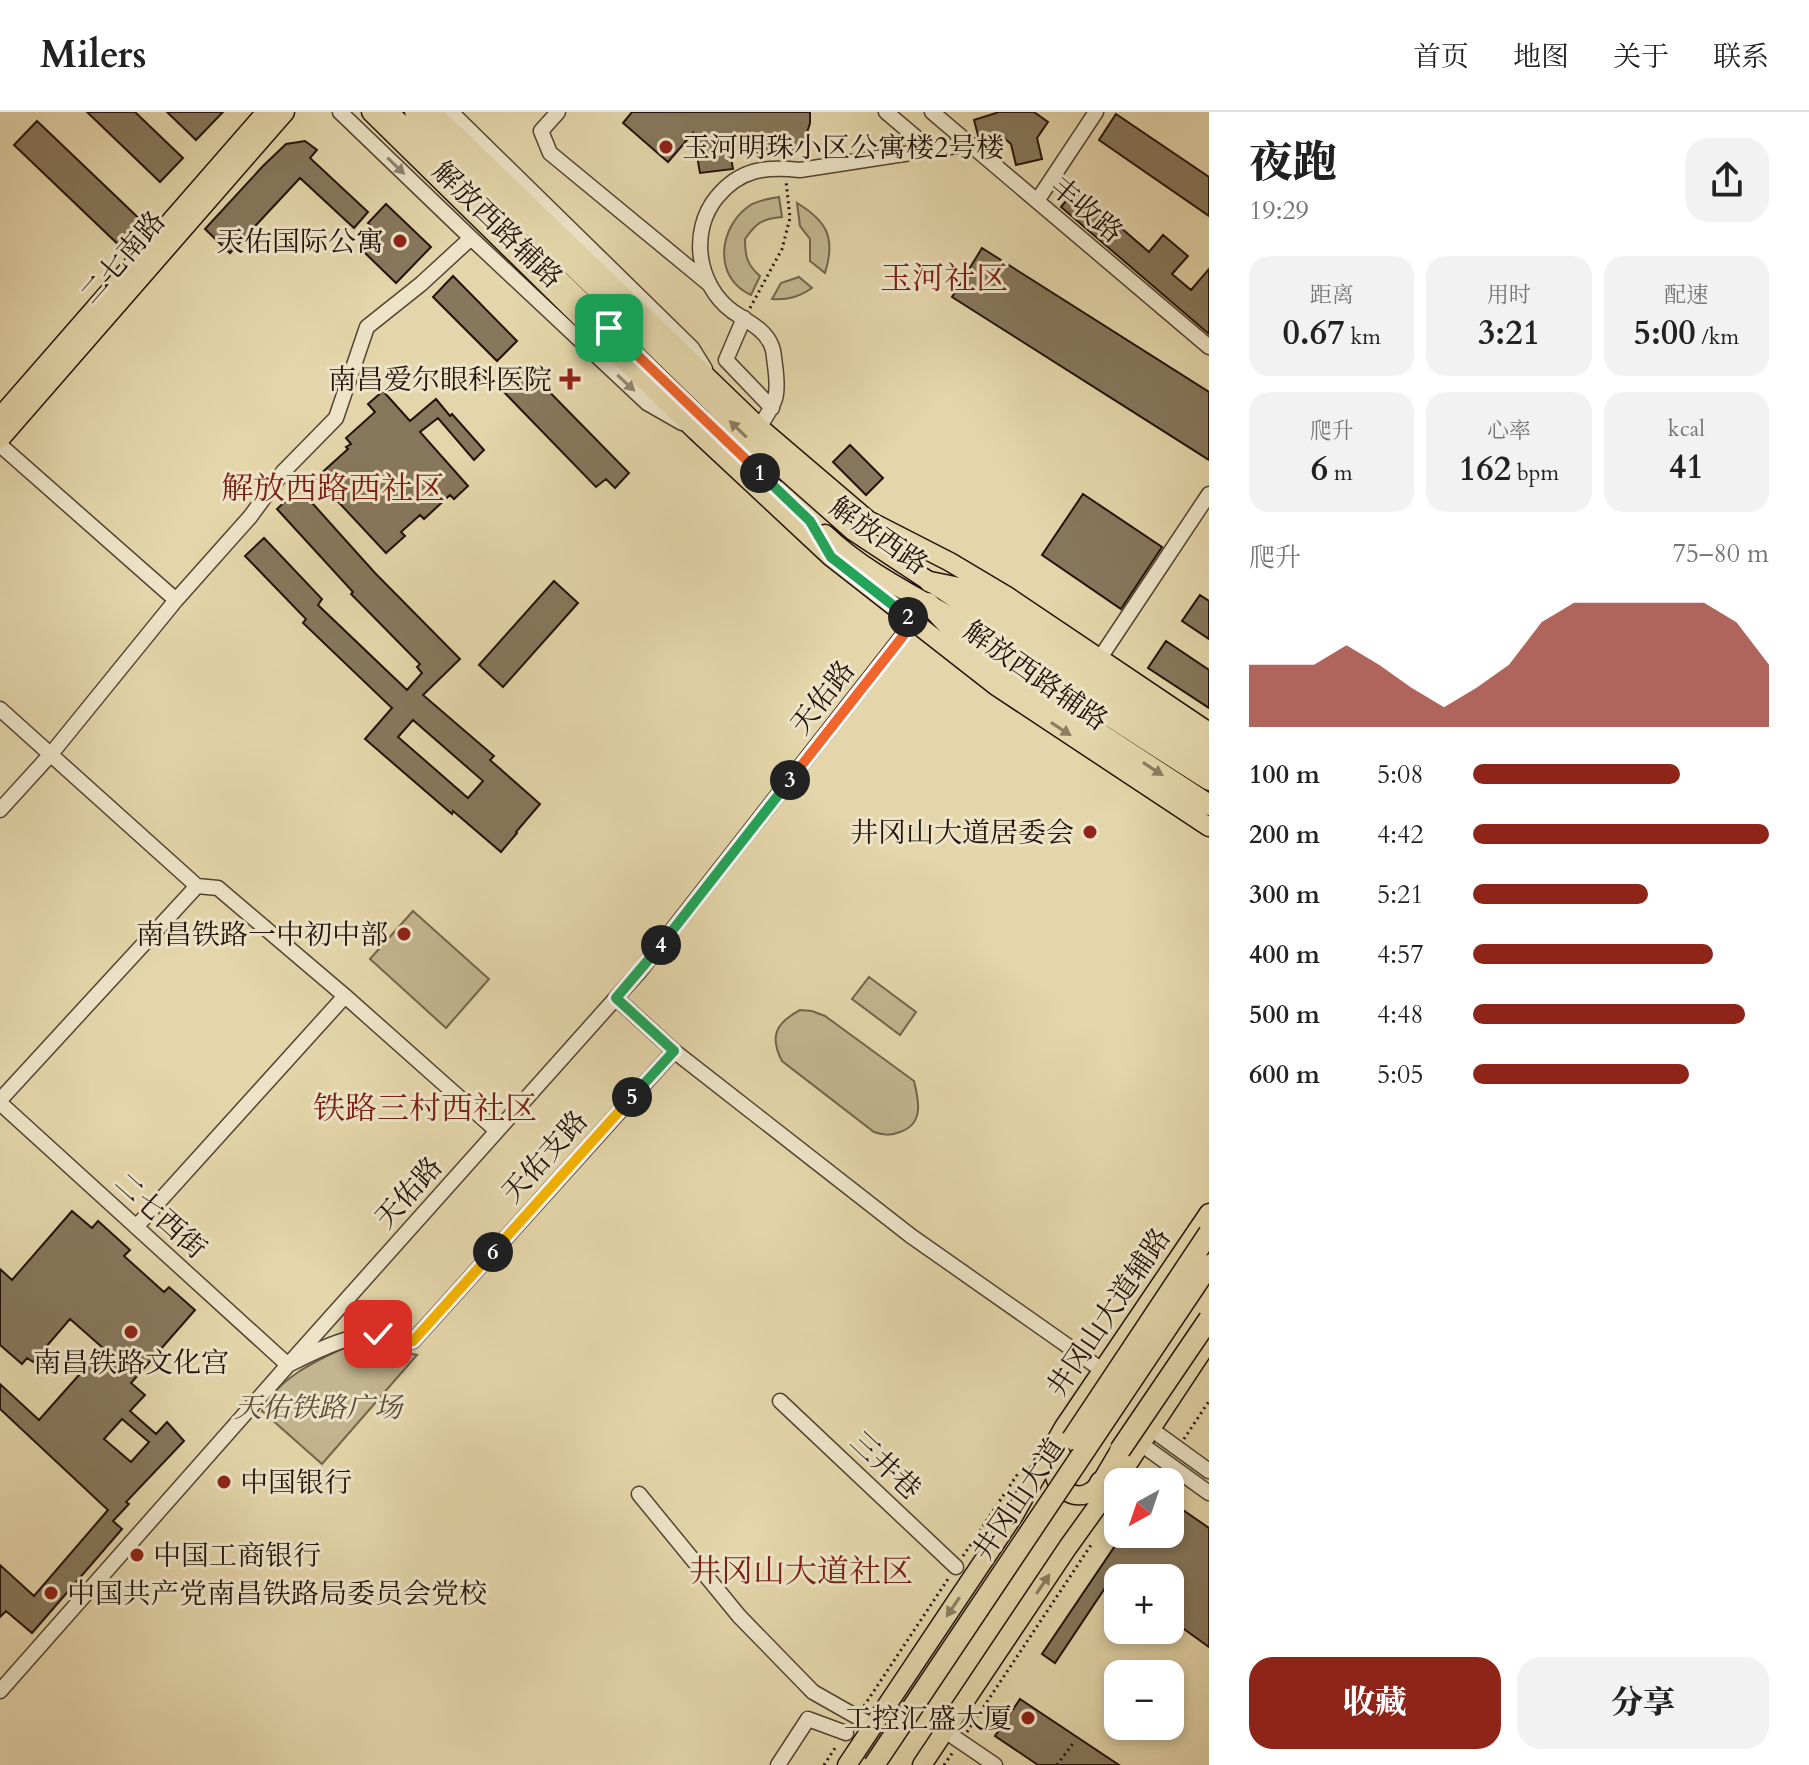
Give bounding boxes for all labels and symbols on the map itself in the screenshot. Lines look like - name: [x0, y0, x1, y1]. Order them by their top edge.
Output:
- place label: 玉河明珠小区公寓楼2号楼: [682, 129, 1004, 167]
- marker: 玉河明珠小区公寓楼2号楼: [657, 138, 675, 156]
- street label: 解放西路辅路: [424, 153, 571, 297]
- one-way arrow: [386, 156, 405, 175]
- street label: 丰收路: [1042, 168, 1131, 251]
- street label: 二七南路: [72, 203, 174, 312]
- place label: 天佑国际公寓: [216, 223, 384, 261]
- marker: 天佑国际公寓: [391, 232, 409, 250]
- district label: 玉河社区: [880, 257, 1008, 301]
- pin: [575, 294, 643, 362]
- place label: 南昌爱尔眼科医院: [328, 361, 552, 399]
- marker: 南昌爱尔眼科医院: [559, 368, 581, 390]
- one-way arrow: [616, 374, 635, 392]
- one-way arrow: [729, 420, 748, 439]
- pin: 1: [740, 453, 780, 493]
- district label: 解放西路西社区: [221, 467, 445, 511]
- street label: 解放西路: [822, 488, 935, 584]
- pin: 2: [888, 597, 928, 637]
- street label: 解放西路辅路: [956, 612, 1115, 740]
- street label: 天佑路: [782, 653, 864, 742]
- one-way arrow: [1050, 721, 1071, 736]
- pin: 3: [770, 760, 810, 800]
- one-way arrow: [1143, 761, 1164, 776]
- place label: 井冈山大道居委会: [850, 814, 1074, 852]
- marker: 井冈山大道居委会: [1081, 823, 1099, 841]
- place label: 南昌铁路一中初中部: [136, 916, 388, 954]
- marker: 南昌铁路一中初中部: [395, 925, 413, 943]
- pin: 4: [641, 925, 681, 965]
- pin: 5: [612, 1077, 652, 1117]
- district label: 铁路三村西社区: [313, 1087, 537, 1131]
- street label: 天佑支路: [493, 1102, 596, 1211]
- street label: 天佑路: [367, 1149, 451, 1237]
- street label: 二七西街: [106, 1164, 215, 1267]
- street label: 井冈山大道辅路: [1038, 1221, 1179, 1404]
- pin: 6: [473, 1232, 513, 1272]
- pin: [344, 1300, 412, 1368]
- marker: 南昌铁路文化宫: [122, 1323, 140, 1341]
- place label: 南昌铁路文化宫: [33, 1344, 229, 1382]
- park label: 天佑铁路广场: [234, 1389, 404, 1427]
- street label: 三井巷: [842, 1423, 929, 1508]
- street label: 井冈山大道: [964, 1431, 1074, 1568]
- place label: 中国银行: [240, 1464, 352, 1502]
- north arrow: [1104, 1468, 1184, 1548]
- marker: 中国银行: [215, 1473, 233, 1491]
- place label: 中国工商银行: [153, 1537, 321, 1575]
- marker: 中国工商银行: [128, 1546, 146, 1564]
- district label: 井冈山大道社区: [689, 1550, 913, 1594]
- one-way arrow: [1035, 1573, 1050, 1595]
- place label: 中国共产党南昌铁路局委员会党校: [67, 1575, 487, 1613]
- marker: 中国共产党南昌铁路局委员会党校: [42, 1584, 60, 1602]
- one-way arrow: [946, 1596, 961, 1617]
- place label: 工控汇盛大厦: [844, 1700, 1012, 1738]
- marker: 工控汇盛大厦: [1019, 1709, 1037, 1727]

